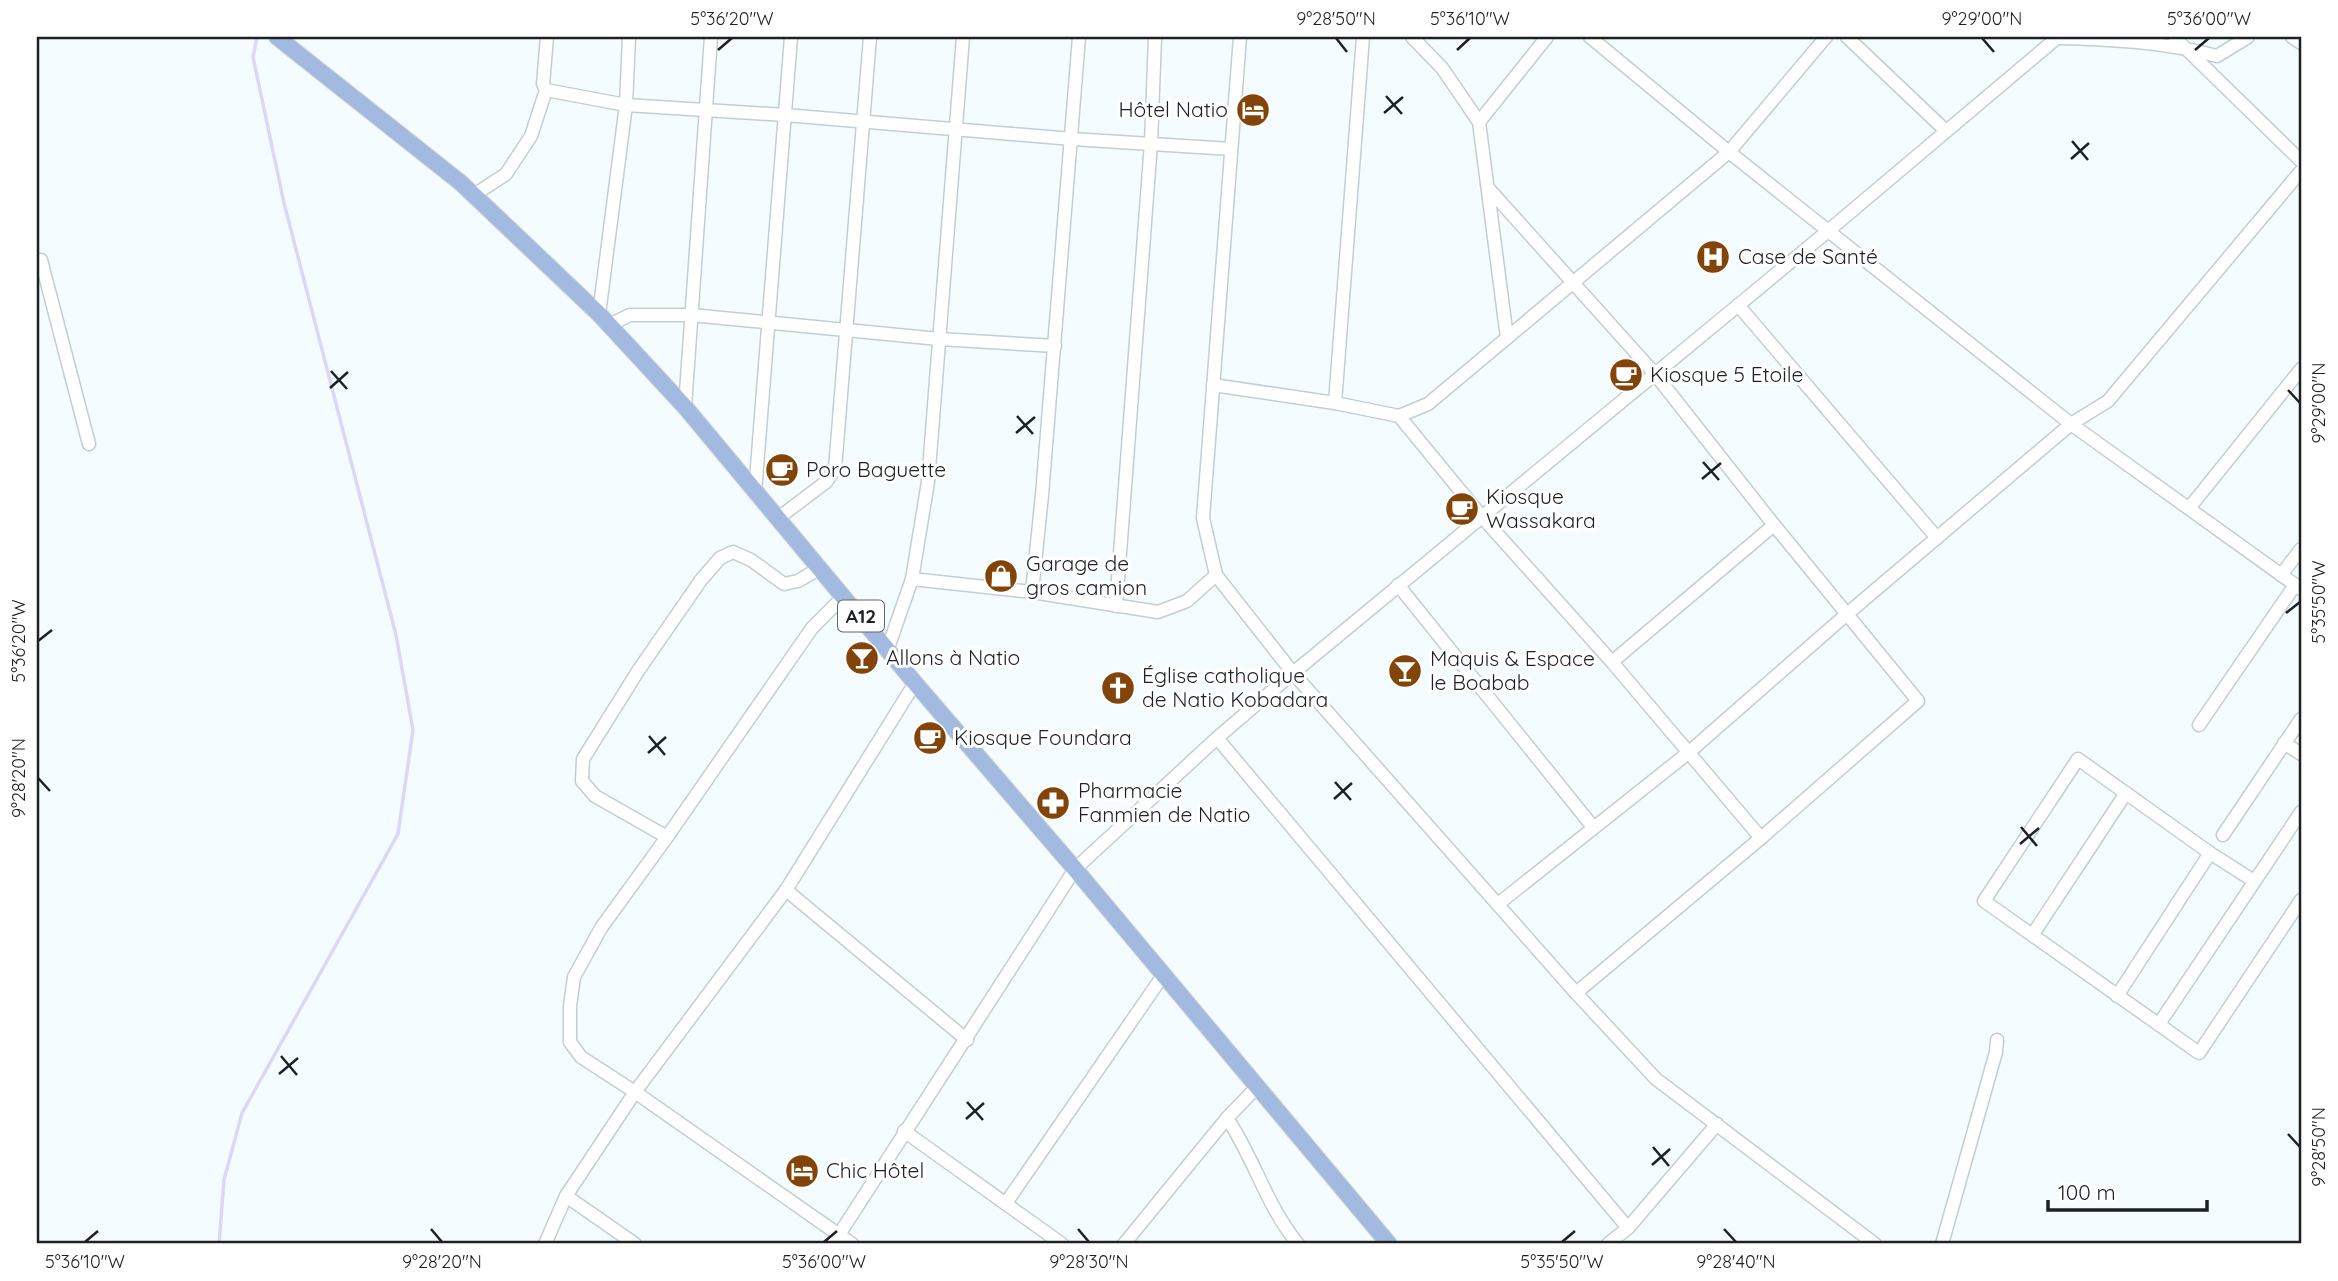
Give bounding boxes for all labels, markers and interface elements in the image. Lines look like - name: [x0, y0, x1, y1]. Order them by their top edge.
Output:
- text: 5°36'20"W: [690, 7, 774, 30]
- text: 9°28'50"N: [1296, 7, 1376, 30]
- text: 5°36'10"W: [1430, 7, 1510, 30]
- text: 9°29'00"N: [1942, 7, 2022, 30]
- text: 5°36'00"W: [2167, 7, 2251, 30]
- hotel icon: Hôtel Natio: [1234, 91, 1272, 129]
- place label: Hôtel Natio: [1118, 96, 1228, 122]
- hospital icon: Case de Santé: [1694, 238, 1732, 276]
- place label: Case de Santé: [1738, 243, 1878, 269]
- cafe icon: Kiosque 5 Etoile: [1607, 356, 1645, 394]
- place label: Kiosque 5 Etoile: [1650, 361, 1803, 387]
- text: 9°29'00"N: [2307, 363, 2330, 443]
- cafe icon: Poro Baguette: [763, 451, 801, 489]
- place label: Poro Baguette: [806, 456, 946, 482]
- place label: Kiosque Wassakara: [1486, 483, 1596, 533]
- cafe icon: Kiosque Wassakara: [1443, 490, 1481, 528]
- place label: Garage de gros camion: [1026, 550, 1147, 600]
- shop icon: Garage de gros camion: [982, 557, 1020, 595]
- text: 5°35'50"W: [2307, 560, 2330, 644]
- text: 5°36'20"W: [7, 599, 30, 683]
- road number: A12: [838, 600, 884, 632]
- bar icon: Allons à Natio: [843, 639, 881, 677]
- place label: Allons à Natio: [886, 644, 1020, 670]
- place label: Maquis & Espace le Boabab: [1430, 645, 1595, 695]
- bar icon: Maquis & Espace le Boabab: [1386, 652, 1424, 690]
- place label: Église catholique de Natio Kobadara: [1142, 662, 1328, 712]
- church icon: Église catholique de Natio Kobadara: [1099, 669, 1137, 707]
- cafe icon: Kiosque Foundara: [911, 719, 949, 757]
- place label: Kiosque Foundara: [954, 724, 1132, 750]
- text: 9°28'20"N: [7, 738, 30, 818]
- place label: Pharmacie Fanmien de Natio: [1078, 777, 1250, 827]
- pharmacy icon: Pharmacie Fanmien de Natio: [1034, 784, 1072, 822]
- text: 9°28'50"N: [2307, 1107, 2330, 1187]
- hotel icon: Chic Hôtel: [783, 1152, 821, 1190]
- place label: Chic Hôtel: [826, 1157, 924, 1183]
- scale bar: [2048, 1169, 2207, 1213]
- text: 100 m: [2058, 1179, 2116, 1205]
- text: 5°36'10"W: [45, 1250, 125, 1273]
- text: 9°28'20"N: [402, 1250, 482, 1273]
- text: 5°36'00"W: [782, 1250, 866, 1273]
- text: 9°28'30"N: [1049, 1250, 1129, 1273]
- text: 5°35'50"W: [1520, 1250, 1604, 1273]
- text: 9°28'40"N: [1696, 1250, 1776, 1273]

